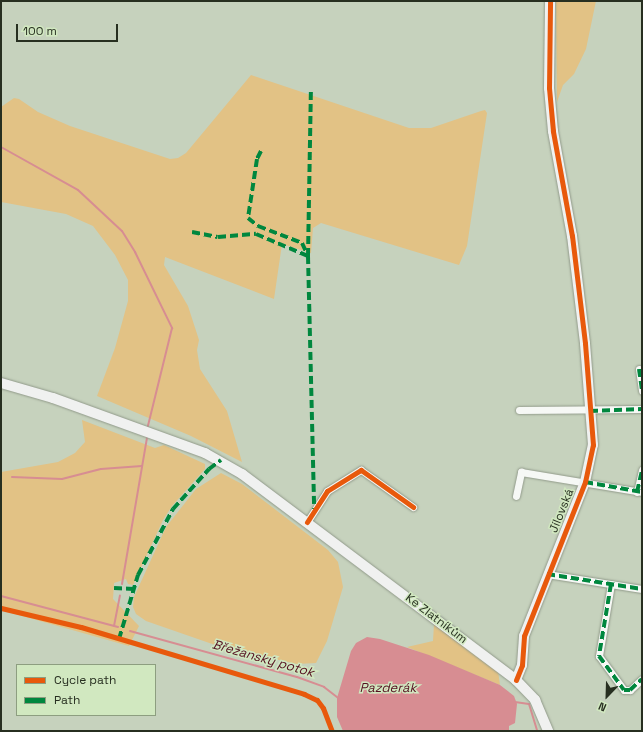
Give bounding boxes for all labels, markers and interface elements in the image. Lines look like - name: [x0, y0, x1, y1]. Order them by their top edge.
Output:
- scale bar: [18, 16, 120, 42]
- text: 100 m: [23, 23, 57, 39]
- street label: Jílovská: [547, 487, 577, 535]
- street label: Ke Zlatníkům: [402, 591, 470, 647]
- water label: Břežanský potok: [210, 637, 316, 681]
- legend: [16, 664, 156, 716]
- text: Cycle path: [54, 672, 116, 688]
- north arrow: [587, 676, 627, 716]
- water label: Pazderák: [360, 680, 416, 696]
- text: Path: [54, 692, 80, 708]
- text: N: [596, 699, 608, 715]

